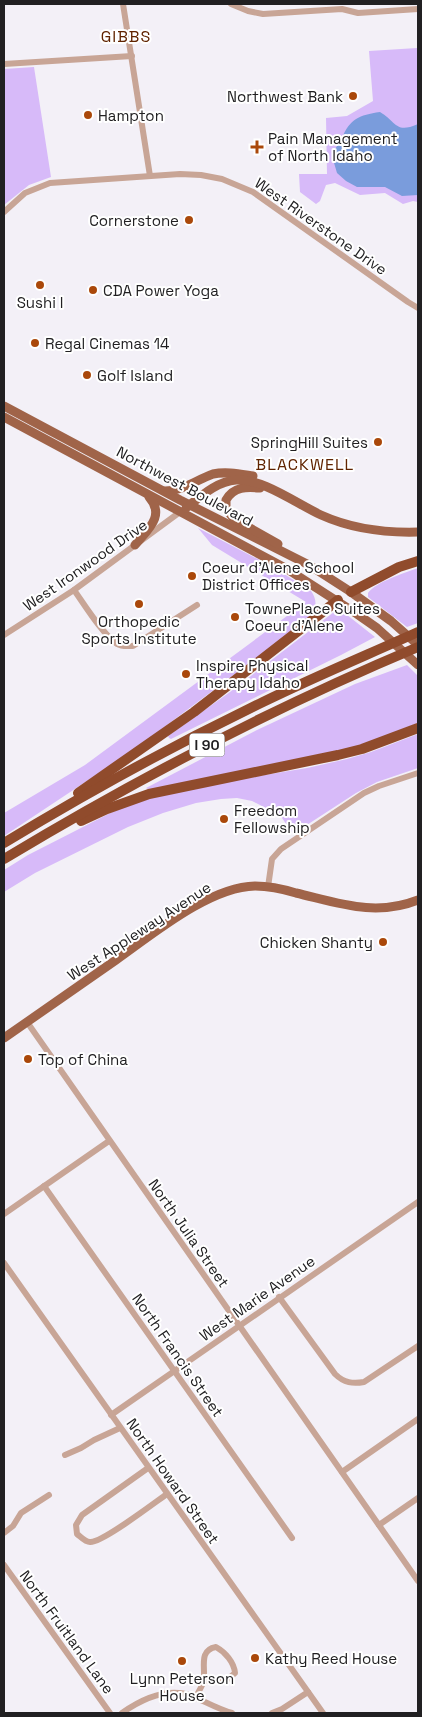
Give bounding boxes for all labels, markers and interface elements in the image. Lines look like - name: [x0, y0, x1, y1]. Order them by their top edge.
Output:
- district label: GIBBS: [101, 26, 151, 47]
- place label: Northwest Bank: [227, 87, 343, 106]
- marker: Northwest Bank: [347, 90, 359, 102]
- place label: Hampton: [98, 106, 164, 125]
- marker: Hampton: [82, 109, 94, 121]
- place label: Pain Management of North Idaho: [268, 129, 398, 165]
- marker: Pain Management of North Idaho: [250, 140, 264, 154]
- street label: West Riverstone Drive: [251, 173, 391, 279]
- place label: Cornerstone: [89, 211, 179, 230]
- marker: Cornerstone: [183, 214, 195, 226]
- marker: Sushi I: [34, 279, 46, 291]
- place label: CDA Power Yoga: [103, 281, 219, 300]
- marker: CDA Power Yoga: [87, 284, 99, 296]
- place label: Sushi I: [17, 293, 63, 312]
- place label: Regal Cinemas 14: [45, 334, 169, 353]
- marker: Regal Cinemas 14: [29, 337, 41, 349]
- place label: Golf Island: [97, 366, 173, 385]
- marker: Golf Island: [81, 369, 93, 381]
- place label: SpringHill Suites: [251, 433, 368, 452]
- marker: SpringHill Suites: [372, 436, 384, 448]
- street label: Northwest Boulevard: [113, 442, 257, 530]
- district label: BLACKWELL: [256, 454, 354, 475]
- street label: West Ironwood Drive: [19, 515, 151, 615]
- place label: Coeur d'Alene School District Offices: [202, 558, 354, 594]
- marker: Coeur d'Alene School District Offices: [186, 570, 198, 582]
- marker: Orthopedic Sports Institute: [133, 598, 145, 610]
- place label: TownePlace Suites Coeur d'Alene: [245, 599, 380, 635]
- marker: TownePlace Suites Coeur d'Alene: [229, 611, 241, 623]
- place label: Orthopedic Sports Institute: [81, 612, 197, 648]
- place label: Inspire Physical Therapy Idaho: [196, 656, 308, 692]
- marker: Inspire Physical Therapy Idaho: [180, 668, 192, 680]
- road number: I 90: [190, 734, 224, 756]
- place label: Freedom Fellowship: [234, 801, 310, 837]
- marker: Freedom Fellowship: [218, 813, 230, 825]
- street label: West Appleway Avenue: [64, 877, 214, 985]
- place label: Chicken Shanty: [260, 933, 373, 952]
- marker: Chicken Shanty: [377, 936, 389, 948]
- place label: Top of China: [38, 1050, 128, 1069]
- marker: Top of China: [22, 1053, 34, 1065]
- street label: North Julia Street: [144, 1175, 234, 1291]
- street label: West Marie Avenue: [196, 1251, 319, 1345]
- street label: North Francis Street: [128, 1290, 228, 1420]
- street label: North Howard Street: [122, 1414, 224, 1548]
- street label: North Fruitland Lane: [16, 1566, 118, 1698]
- place label: Kathy Reed House: [265, 1649, 397, 1668]
- marker: Kathy Reed House: [249, 1652, 261, 1664]
- marker: Lynn Peterson House: [176, 1655, 188, 1667]
- place label: Lynn Peterson House: [130, 1669, 234, 1705]

